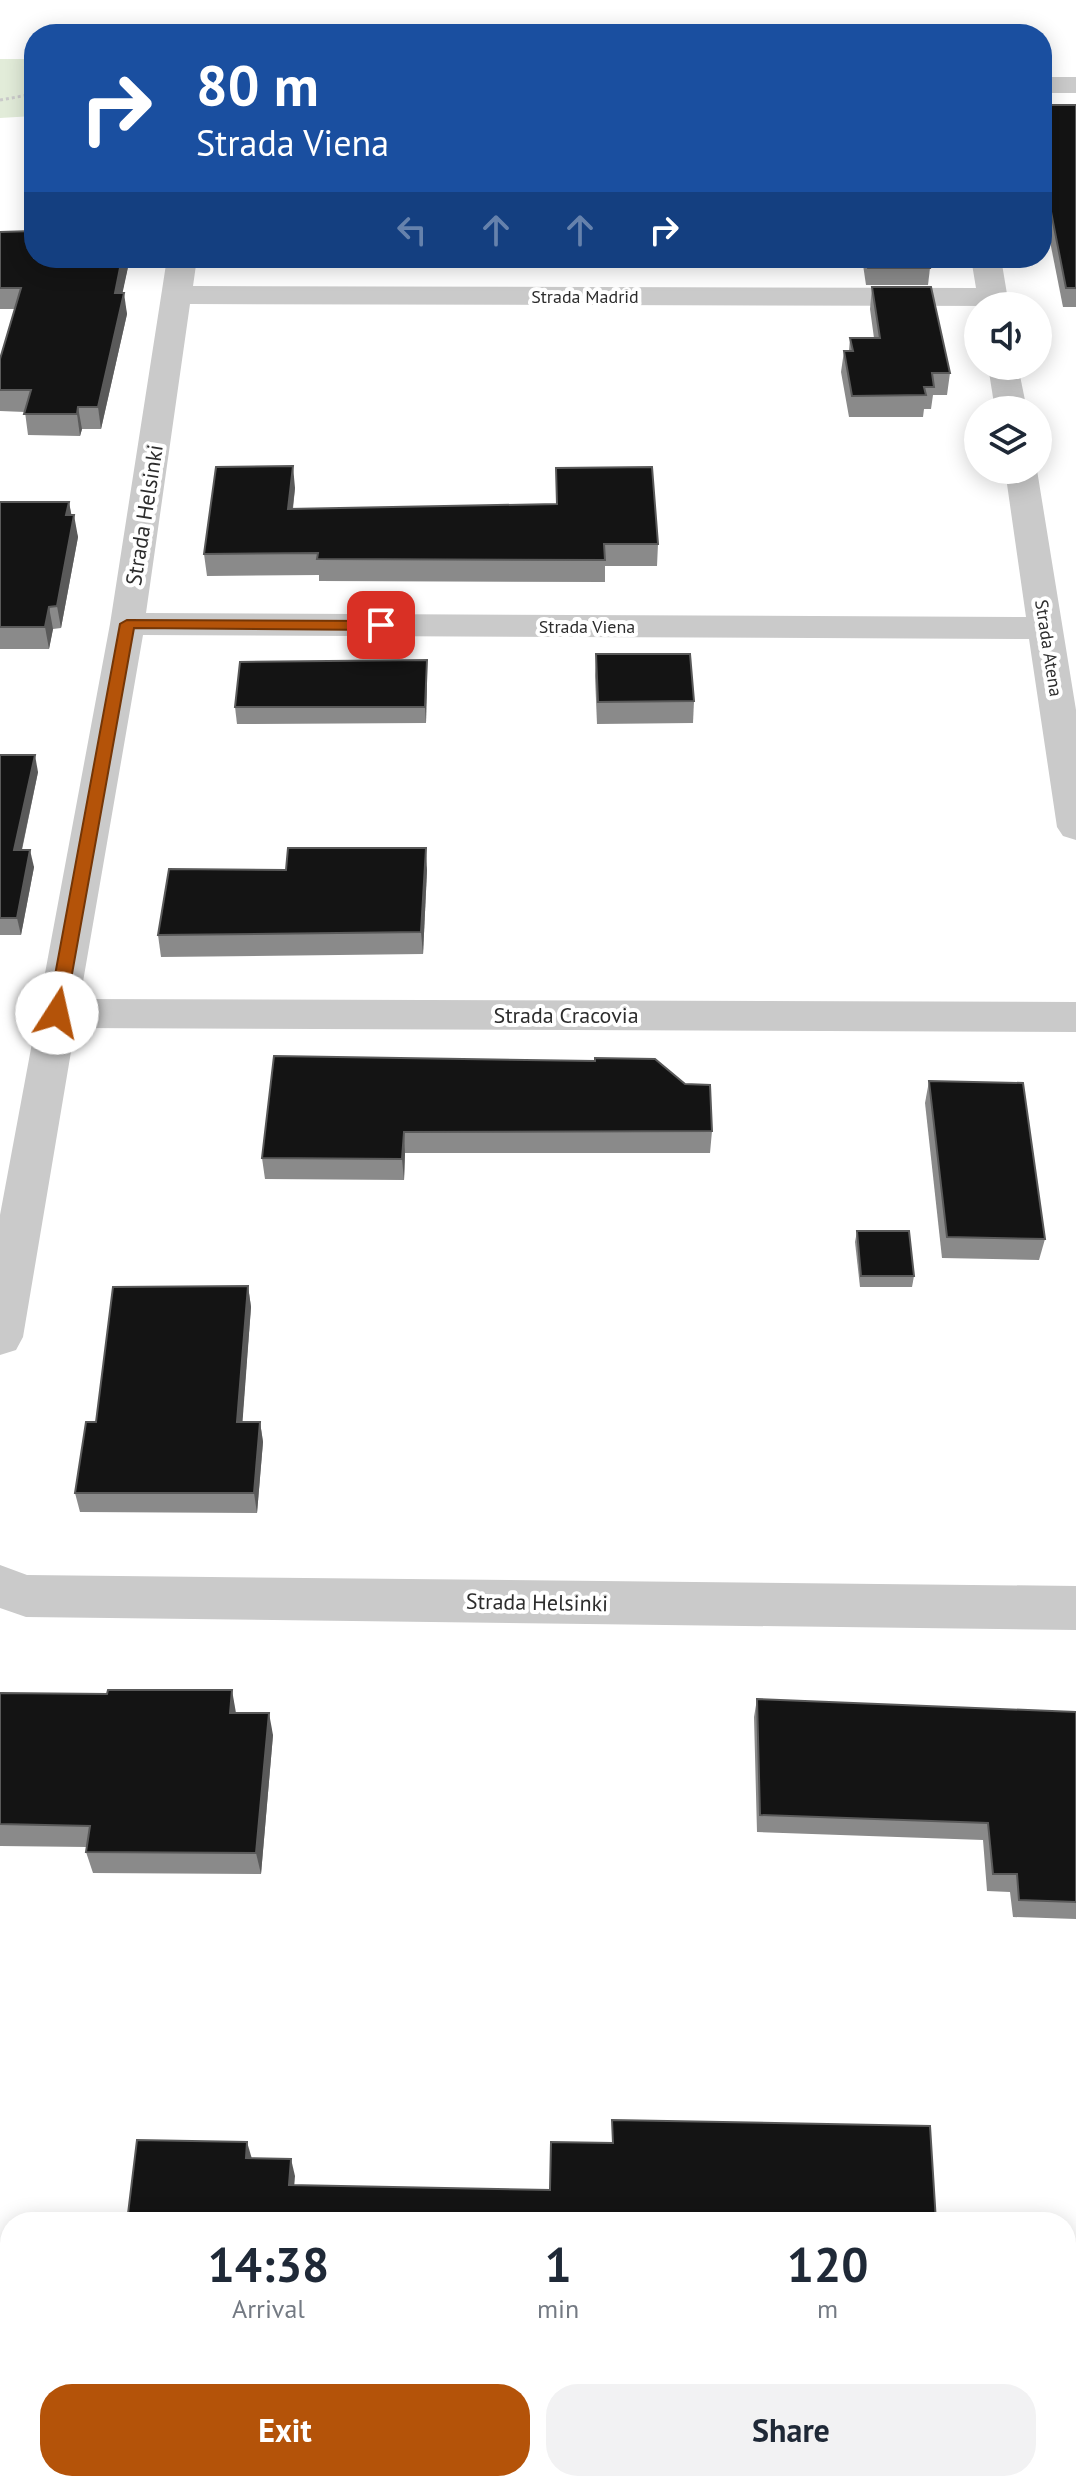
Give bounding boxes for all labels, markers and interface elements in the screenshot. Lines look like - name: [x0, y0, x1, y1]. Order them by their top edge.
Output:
- text: 80 m: [196, 49, 319, 121]
- icon: right: [64, 56, 168, 160]
- text: Strada Viena: [196, 119, 389, 166]
- icon: left: [390, 208, 434, 252]
- icon: ahead: [474, 208, 518, 252]
- icon: ahead: [558, 208, 602, 252]
- icon: right: [642, 208, 686, 252]
- street label: Strada Madrid: [531, 285, 639, 308]
- map controls: [964, 292, 1052, 484]
- button: sound: [964, 292, 1052, 380]
- button: layers: [964, 396, 1052, 484]
- street label: Strada Helsinki: [119, 443, 169, 587]
- pin: [347, 591, 415, 659]
- street label: Strada Atena: [1030, 598, 1068, 698]
- icon: arrive: [359, 603, 403, 647]
- street label: Strada Viena: [539, 615, 635, 638]
- position arrow: [15, 971, 99, 1055]
- street label: Strada Cracovia: [493, 1001, 639, 1029]
- street label: Strada Helsinki: [466, 1587, 608, 1617]
- text: 14:38: [208, 2233, 329, 2295]
- text: 1: [544, 2233, 572, 2295]
- text: 120: [787, 2233, 868, 2295]
- text: Arrival: [232, 2292, 305, 2325]
- text: min: [537, 2292, 579, 2325]
- text: m: [817, 2292, 838, 2325]
- button: Exit: [40, 2384, 530, 2476]
- button: Share: [546, 2384, 1036, 2476]

